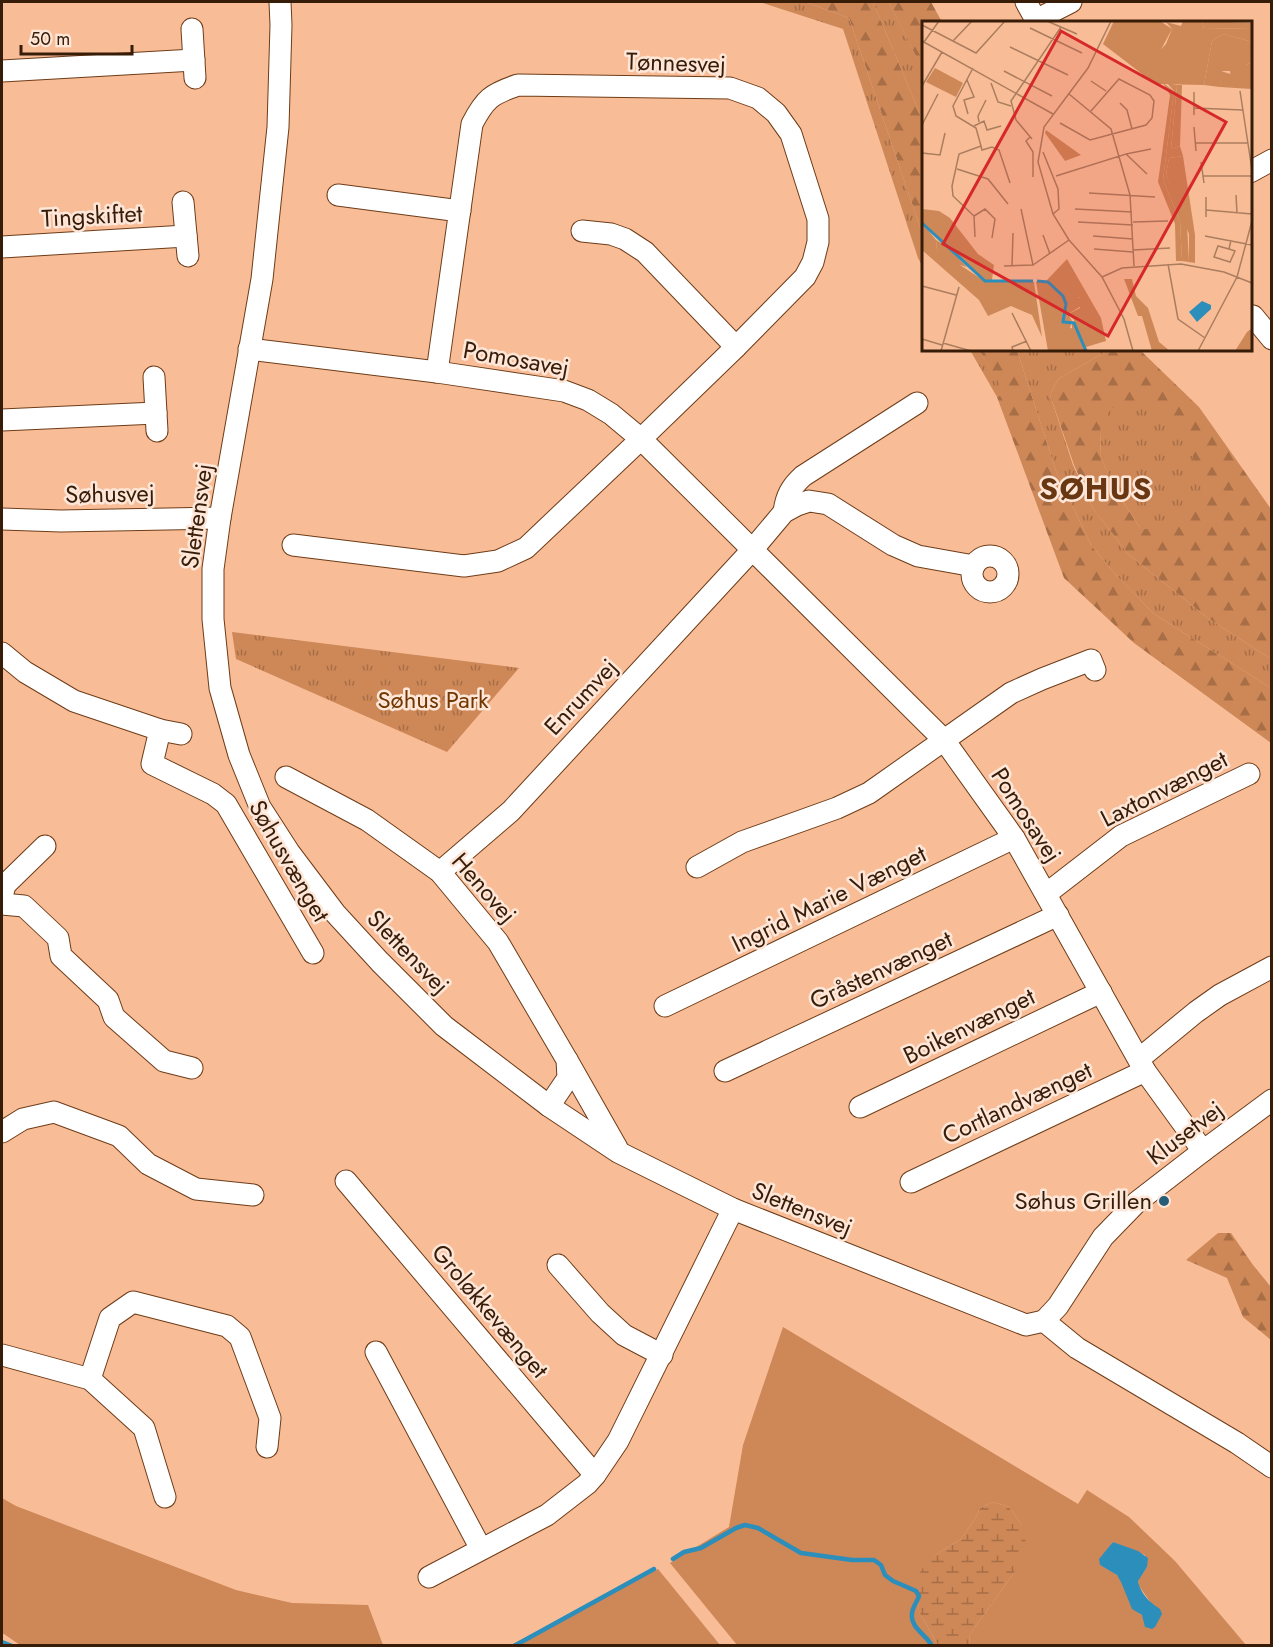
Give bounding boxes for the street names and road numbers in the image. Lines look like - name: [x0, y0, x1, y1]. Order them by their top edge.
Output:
- street label: Tønnesvej: [625, 43, 727, 82]
- street label: Tingskiftet: [41, 195, 144, 236]
- street label: Pomosavej: [460, 332, 572, 385]
- street label: Slettensvej: [172, 461, 221, 571]
- street label: Søhusvej: [65, 475, 155, 512]
- street label: Enrumvej: [536, 650, 625, 743]
- street label: Laxtonvænget: [1094, 741, 1234, 836]
- street label: Pomosavej: [983, 760, 1070, 869]
- street label: Søhusvænget: [240, 793, 339, 928]
- street label: Ingrid Marie Vænget: [726, 836, 932, 961]
- street label: Henovej: [444, 845, 525, 931]
- street label: Slettensvej: [359, 902, 458, 1002]
- street label: Gråstenvænget: [804, 921, 958, 1018]
- street label: Boikenvænget: [897, 978, 1041, 1073]
- street label: Cortlandvænget: [936, 1052, 1098, 1153]
- street label: Klusetvej: [1139, 1092, 1230, 1173]
- street label: Slettensvej: [747, 1173, 858, 1245]
- street label: Groløkkevænget: [424, 1236, 557, 1386]

